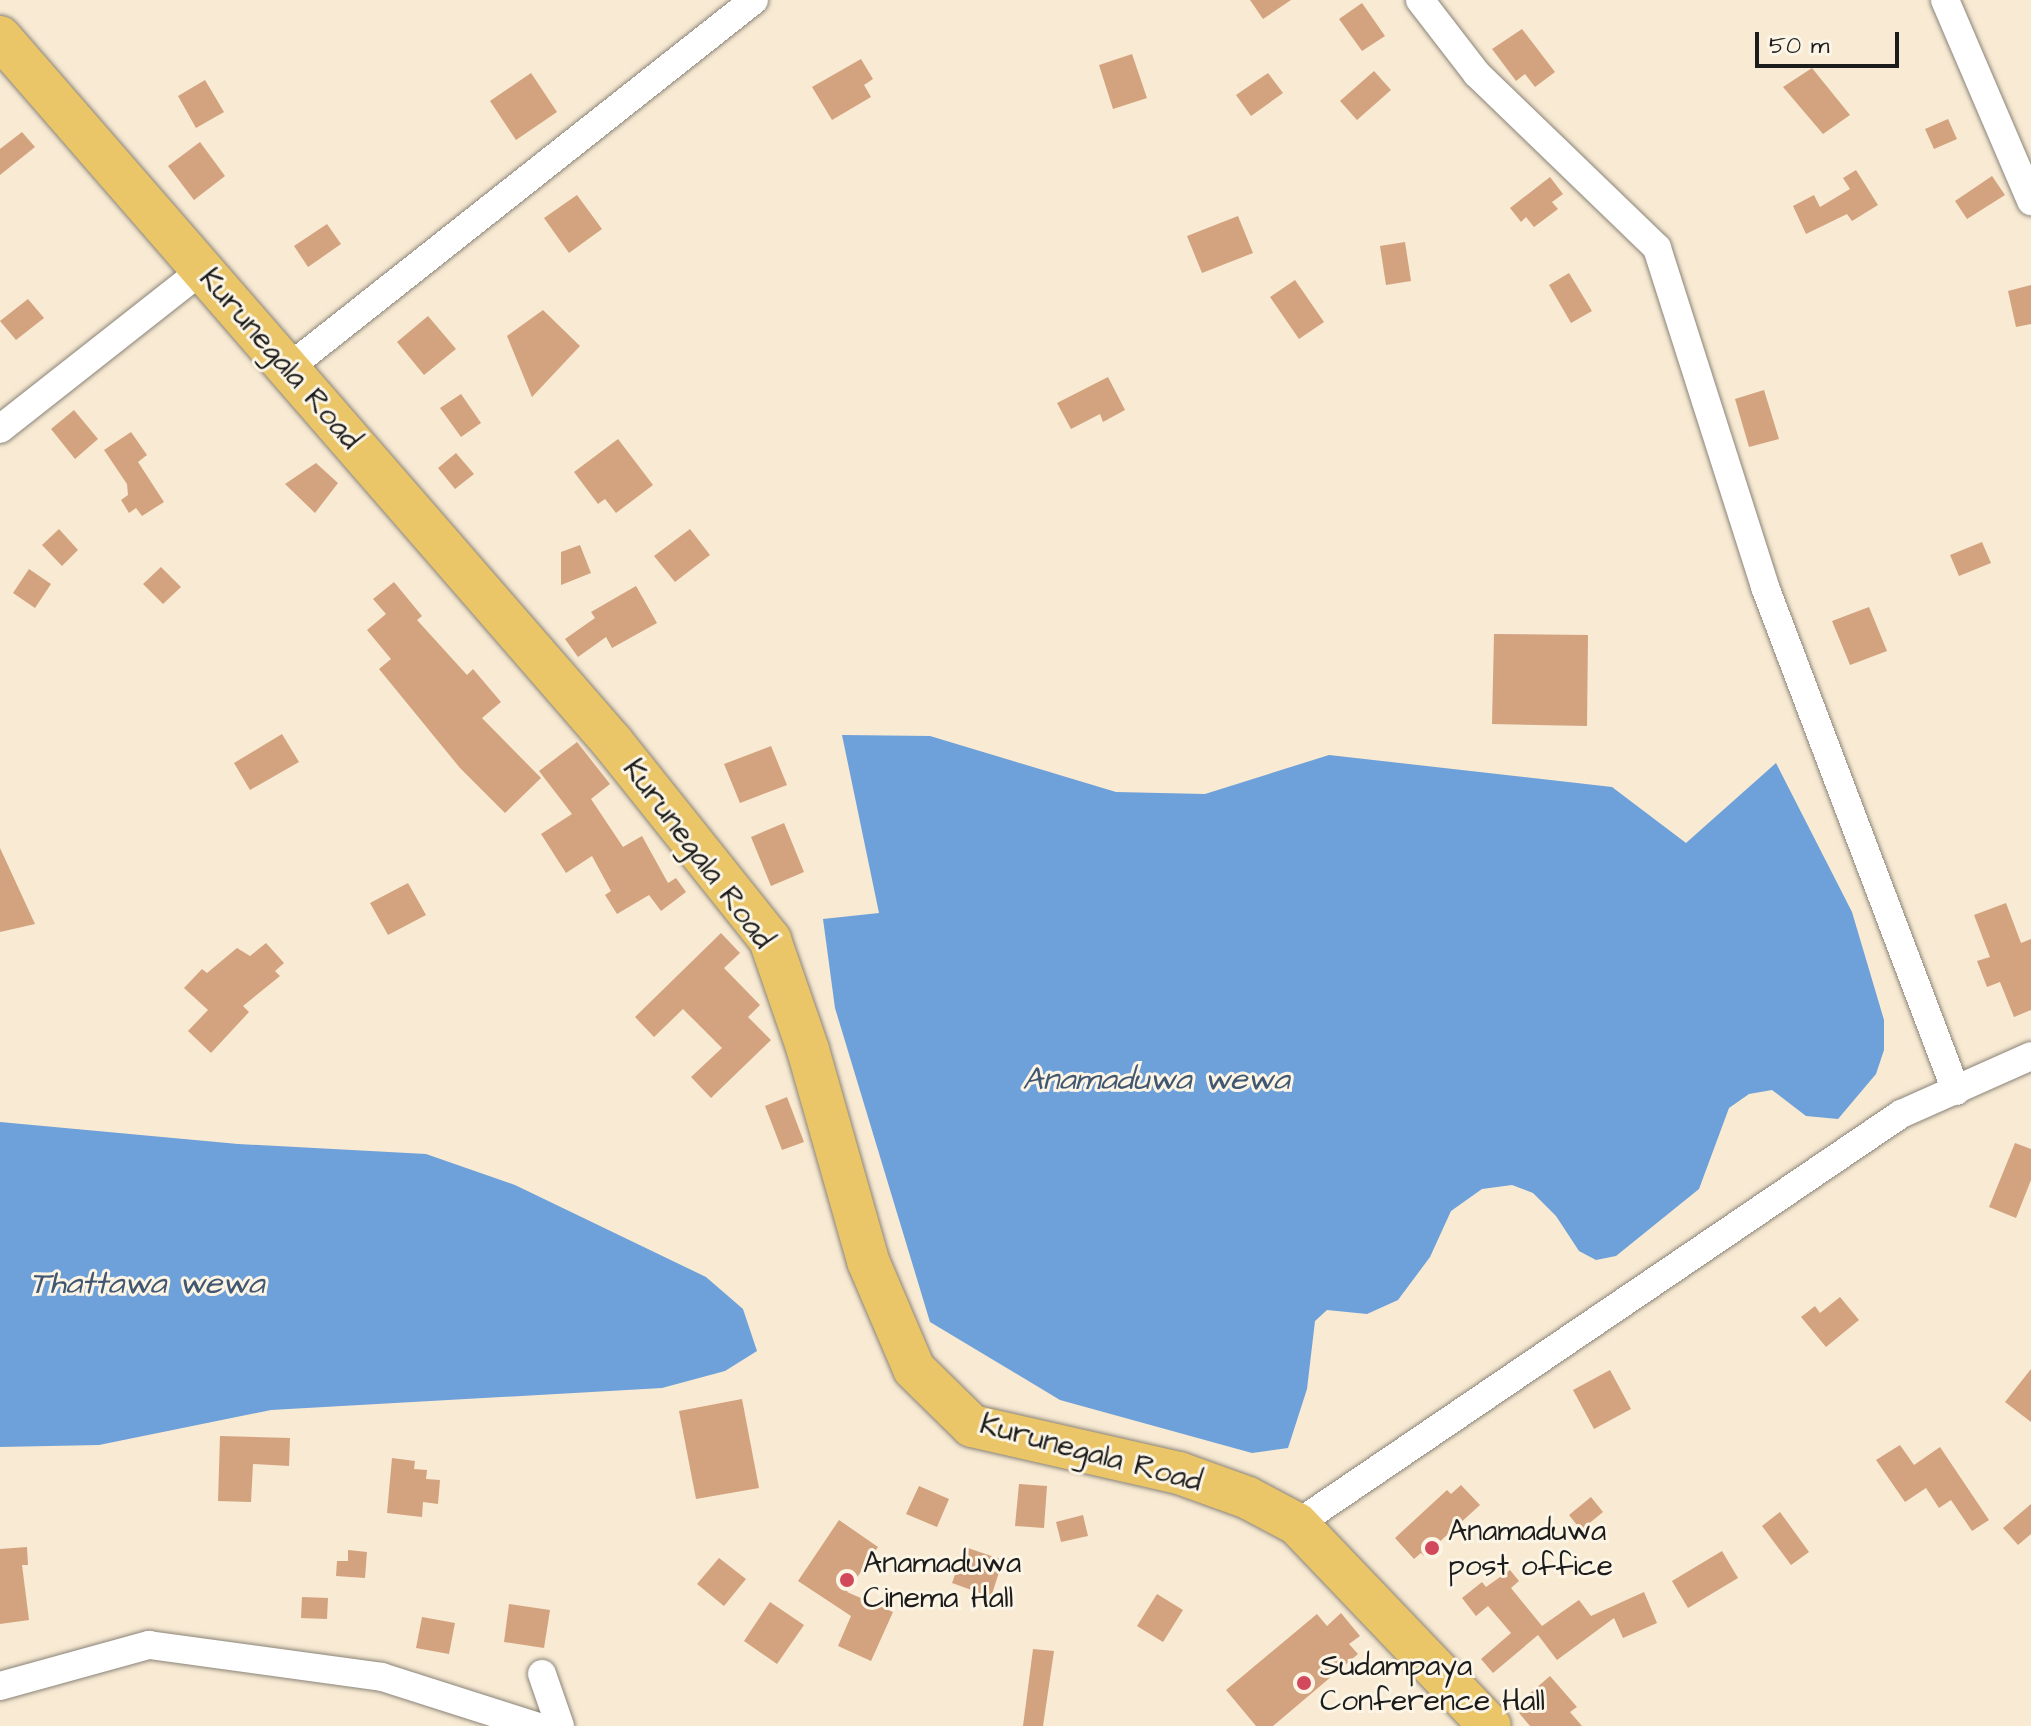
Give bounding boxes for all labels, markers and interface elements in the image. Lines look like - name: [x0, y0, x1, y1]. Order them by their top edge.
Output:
- scale bar: [1759, 16, 1903, 66]
- text: 50 m: [1769, 29, 1829, 63]
- street label: Kurunegala Road: [192, 261, 368, 457]
- street label: Kurunegala Road: [615, 752, 781, 956]
- water label: Anamaduwa wewa: [1023, 1061, 1289, 1099]
- water label: Thattawa wewa: [30, 1265, 264, 1303]
- street label: Kurunegala Road: [976, 1406, 1206, 1500]
- place label: Anamaduwa post office: [1448, 1513, 1613, 1584]
- marker: Anamaduwa post office: [1423, 1539, 1441, 1557]
- place label: Anamaduwa Cinema Hall: [863, 1545, 1021, 1616]
- marker: Anamaduwa Cinema Hall: [838, 1571, 856, 1589]
- place label: Sudampaya Conference Hall: [1320, 1648, 1545, 1718]
- marker: Sudampaya Conference Hall: [1295, 1674, 1313, 1692]

